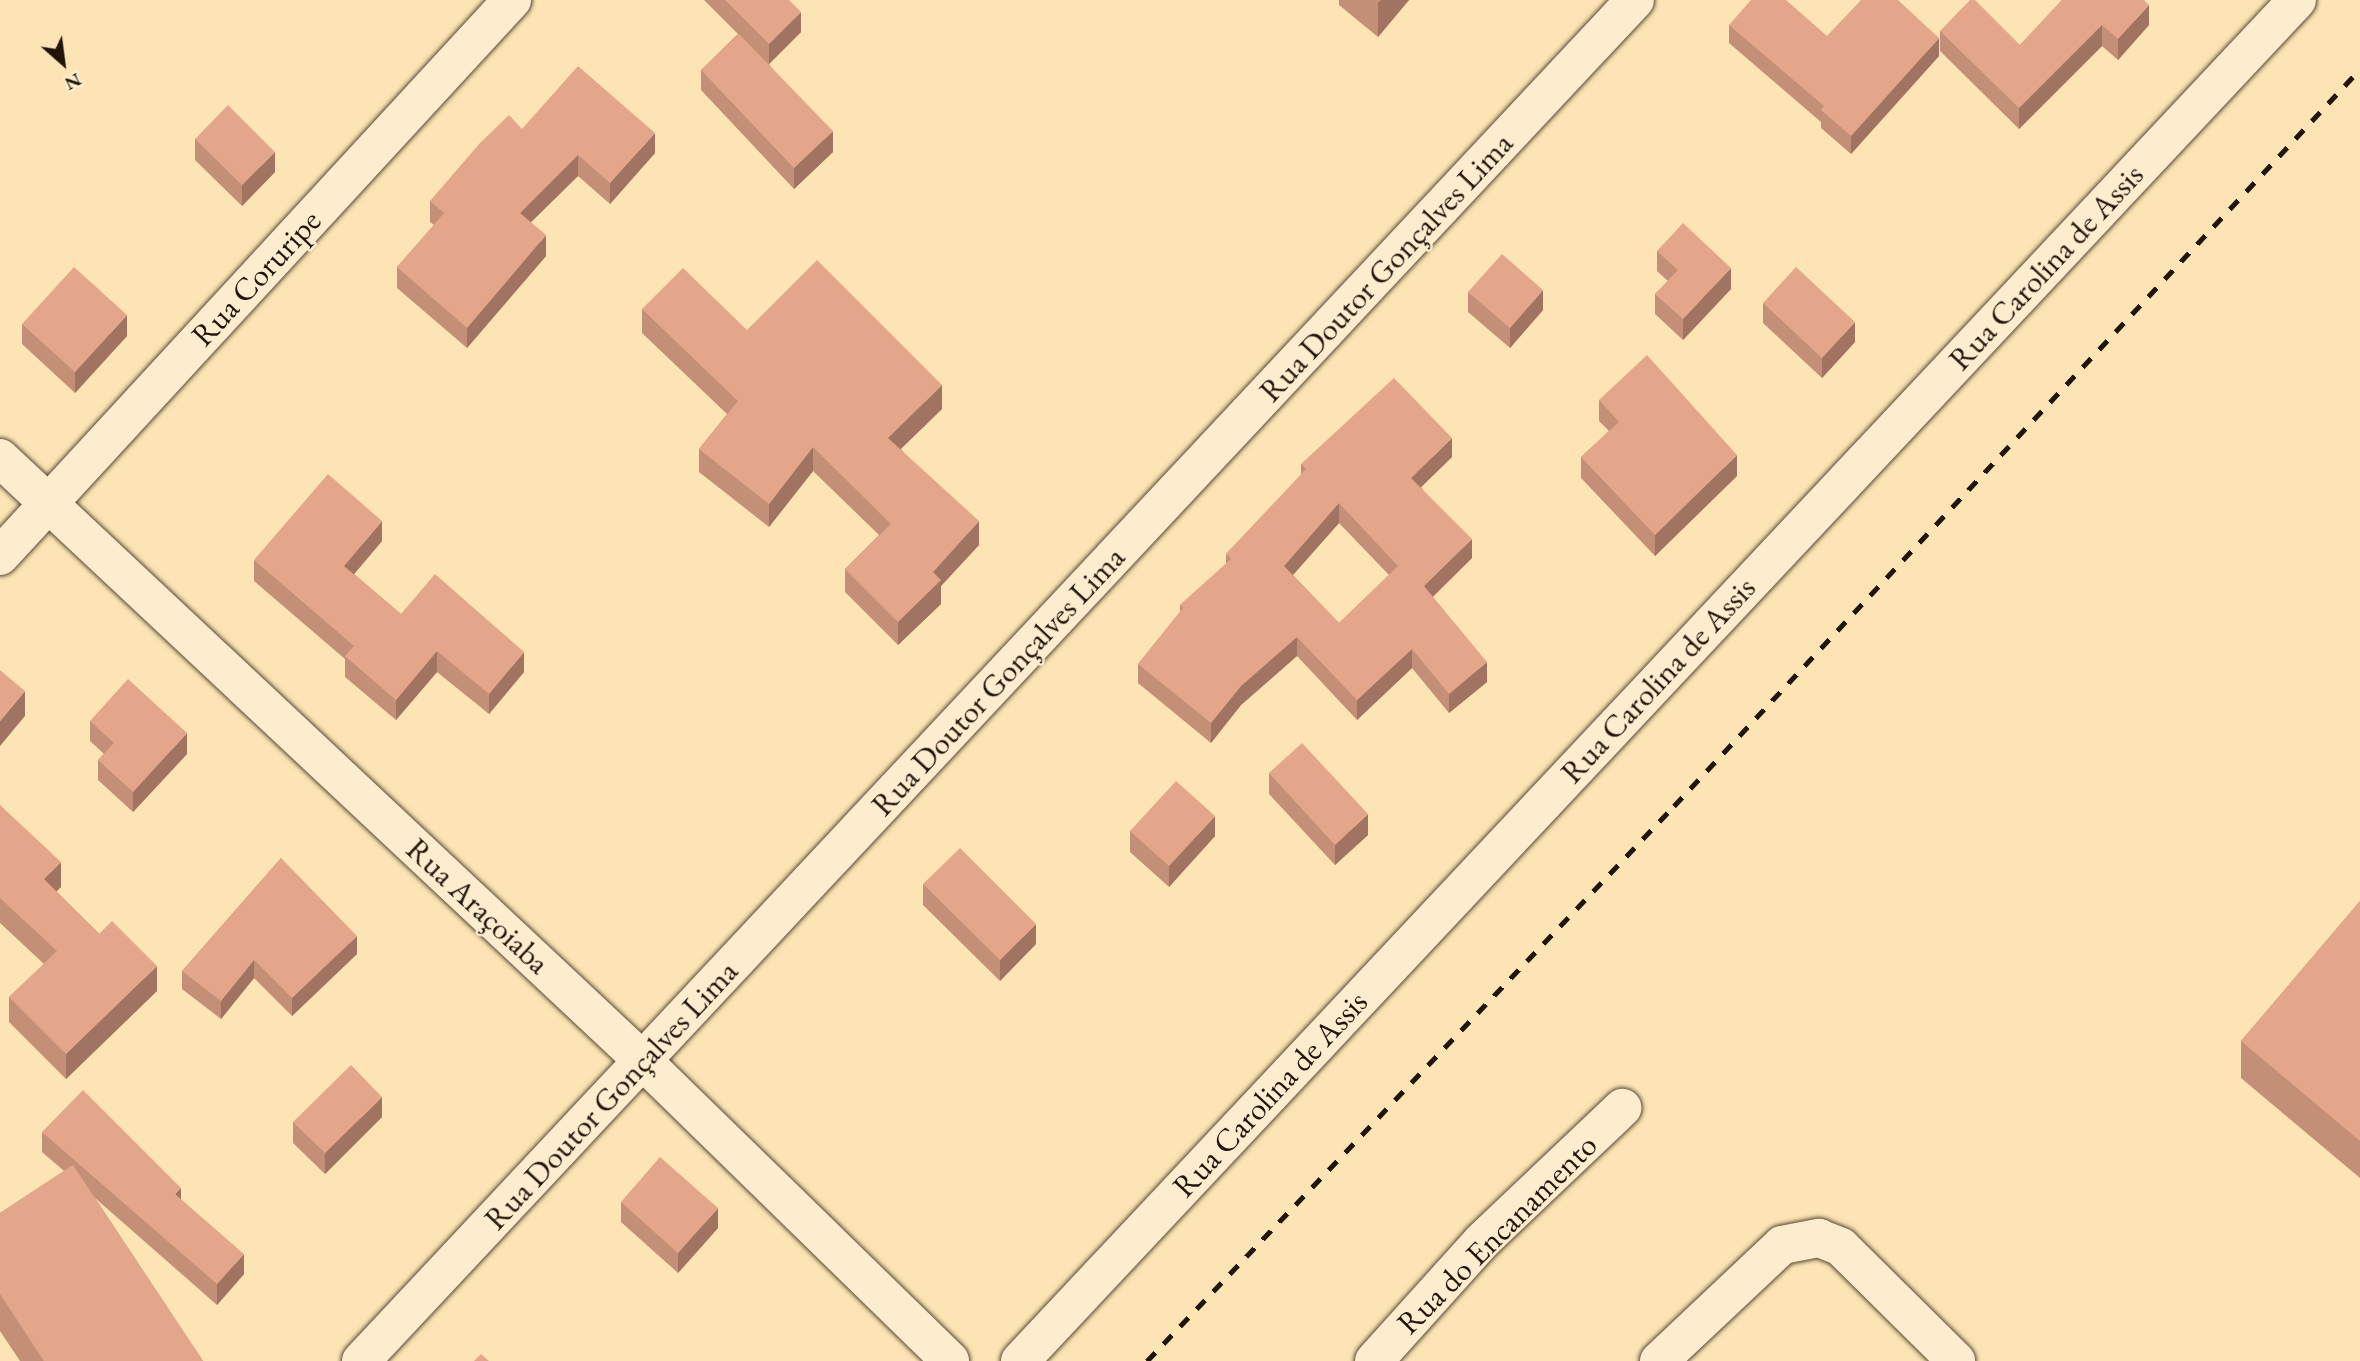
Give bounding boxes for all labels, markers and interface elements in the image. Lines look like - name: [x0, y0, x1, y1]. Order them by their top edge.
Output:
- north arrow: [28, 28, 98, 98]
- text: N: [60, 67, 86, 97]
- street label: Rua Doutor Gonçalves Lima: [1251, 124, 1521, 410]
- street label: Rua Carolina de Assis: [1941, 156, 2151, 378]
- street label: Rua Coruripe: [183, 202, 329, 354]
- street label: Rua Doutor Gonçalves Lima: [863, 538, 1133, 824]
- street label: Rua Carolina de Assis: [1553, 569, 1763, 791]
- street label: Rua Araçoiaba: [398, 830, 558, 982]
- street label: Rua Doutor Gonçalves Lima: [476, 952, 746, 1238]
- street label: Rua Carolina de Assis: [1165, 983, 1375, 1205]
- street label: Rua do Encanamento: [1389, 1126, 1605, 1342]

